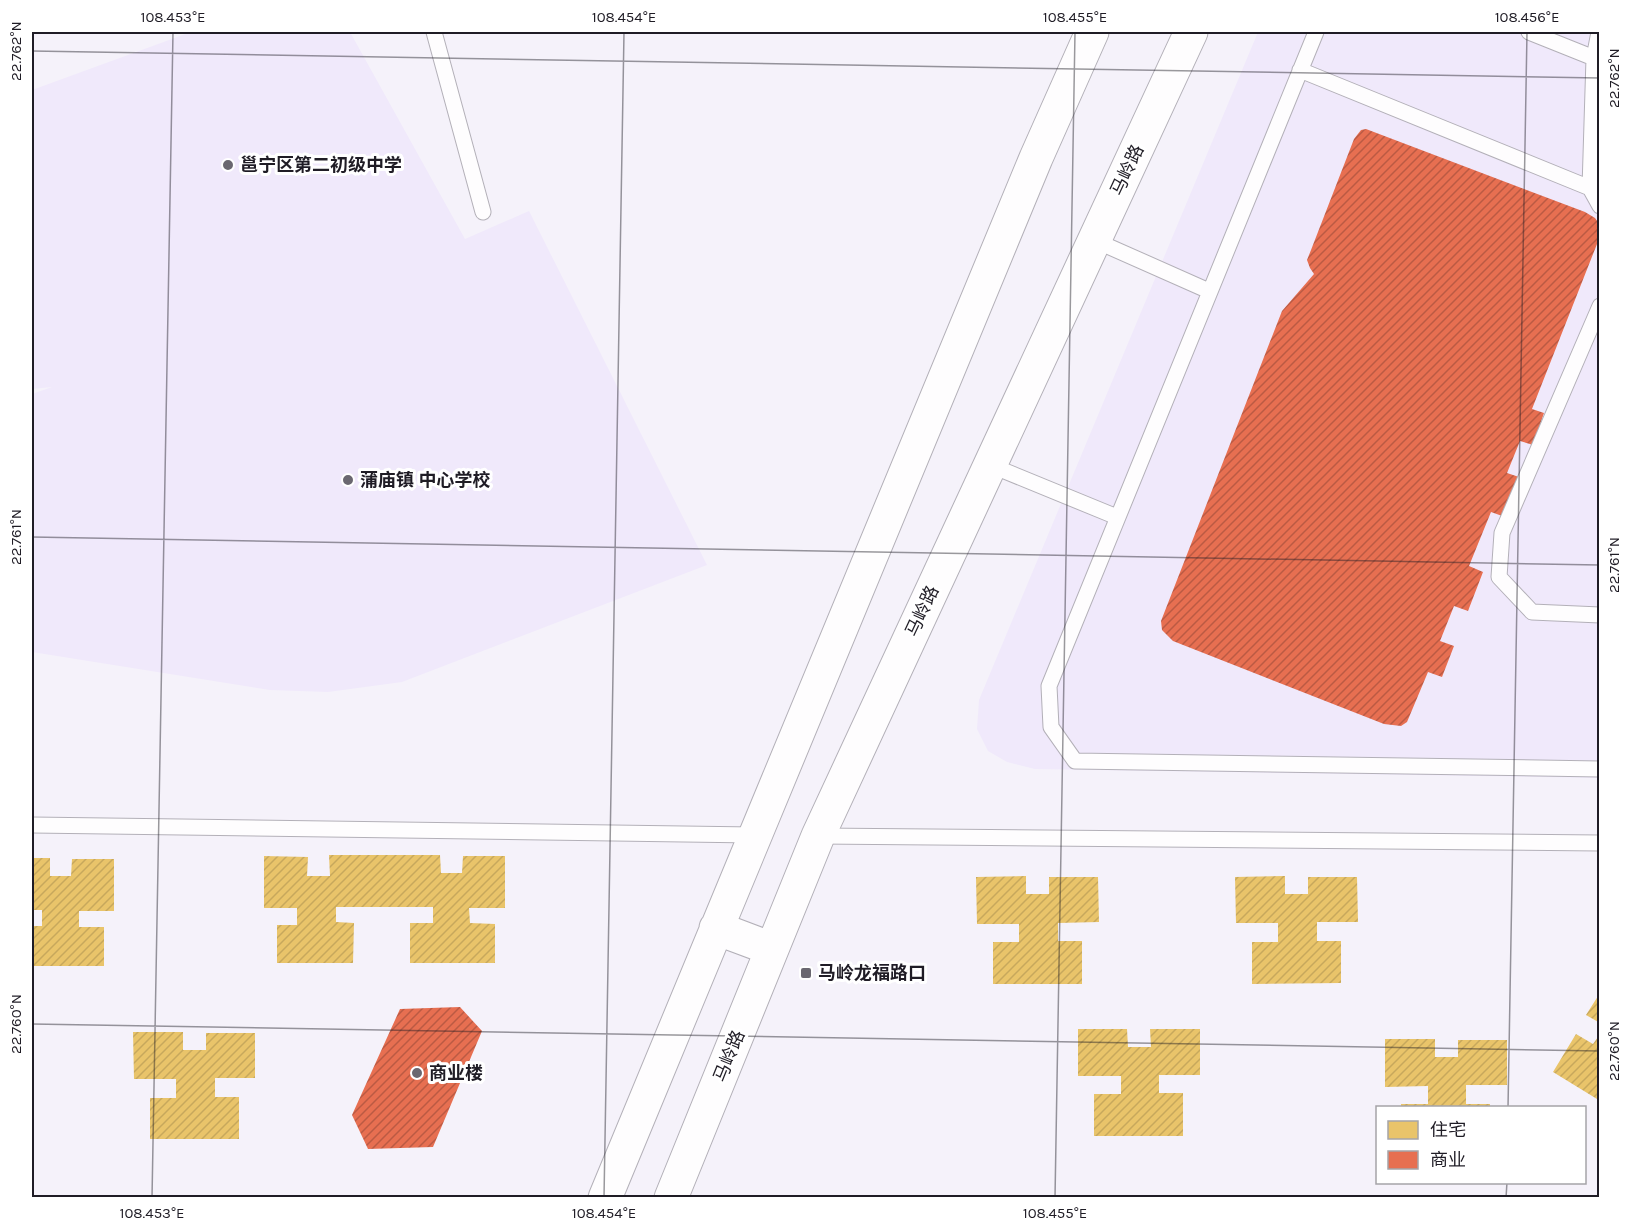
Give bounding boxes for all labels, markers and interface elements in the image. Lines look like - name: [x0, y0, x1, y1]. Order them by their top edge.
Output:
- text: 108.453°E: [141, 8, 206, 26]
- text: 108.454°E: [592, 8, 656, 26]
- text: 108.455°E: [1043, 8, 1107, 26]
- text: 108.456°E: [1495, 8, 1559, 26]
- text: 22.762°N: [7, 21, 25, 81]
- text: 22.762°N: [1605, 48, 1623, 108]
- street label: 马岭路: [1106, 141, 1148, 199]
- place label: 邕宁区第二初级中学: [240, 154, 402, 176]
- marker: 邕宁区第二初级中学: [221, 158, 235, 172]
- place label: 蒲庙镇 中心学校: [360, 469, 491, 491]
- marker: 蒲庙镇 中心学校: [341, 473, 355, 487]
- text: 22.761°N: [7, 509, 25, 565]
- text: 22.761°N: [1605, 537, 1623, 593]
- street label: 马岭路: [901, 582, 943, 640]
- place label: 马岭龙福路口: [818, 962, 926, 984]
- marker: 马岭龙福路口: [799, 966, 813, 980]
- text: 22.760°N: [7, 994, 25, 1054]
- text: 22.760°N: [1605, 1021, 1623, 1081]
- street label: 马岭路: [709, 1027, 749, 1085]
- place label: 商业楼: [429, 1062, 483, 1084]
- marker: 商业楼: [410, 1066, 424, 1080]
- legend: [1376, 1106, 1586, 1184]
- text: 住宅: [1430, 1119, 1466, 1141]
- text: 商业: [1430, 1149, 1466, 1171]
- text: 108.453°E: [120, 1204, 185, 1222]
- text: 108.454°E: [572, 1204, 636, 1222]
- text: 108.455°E: [1023, 1204, 1087, 1222]

